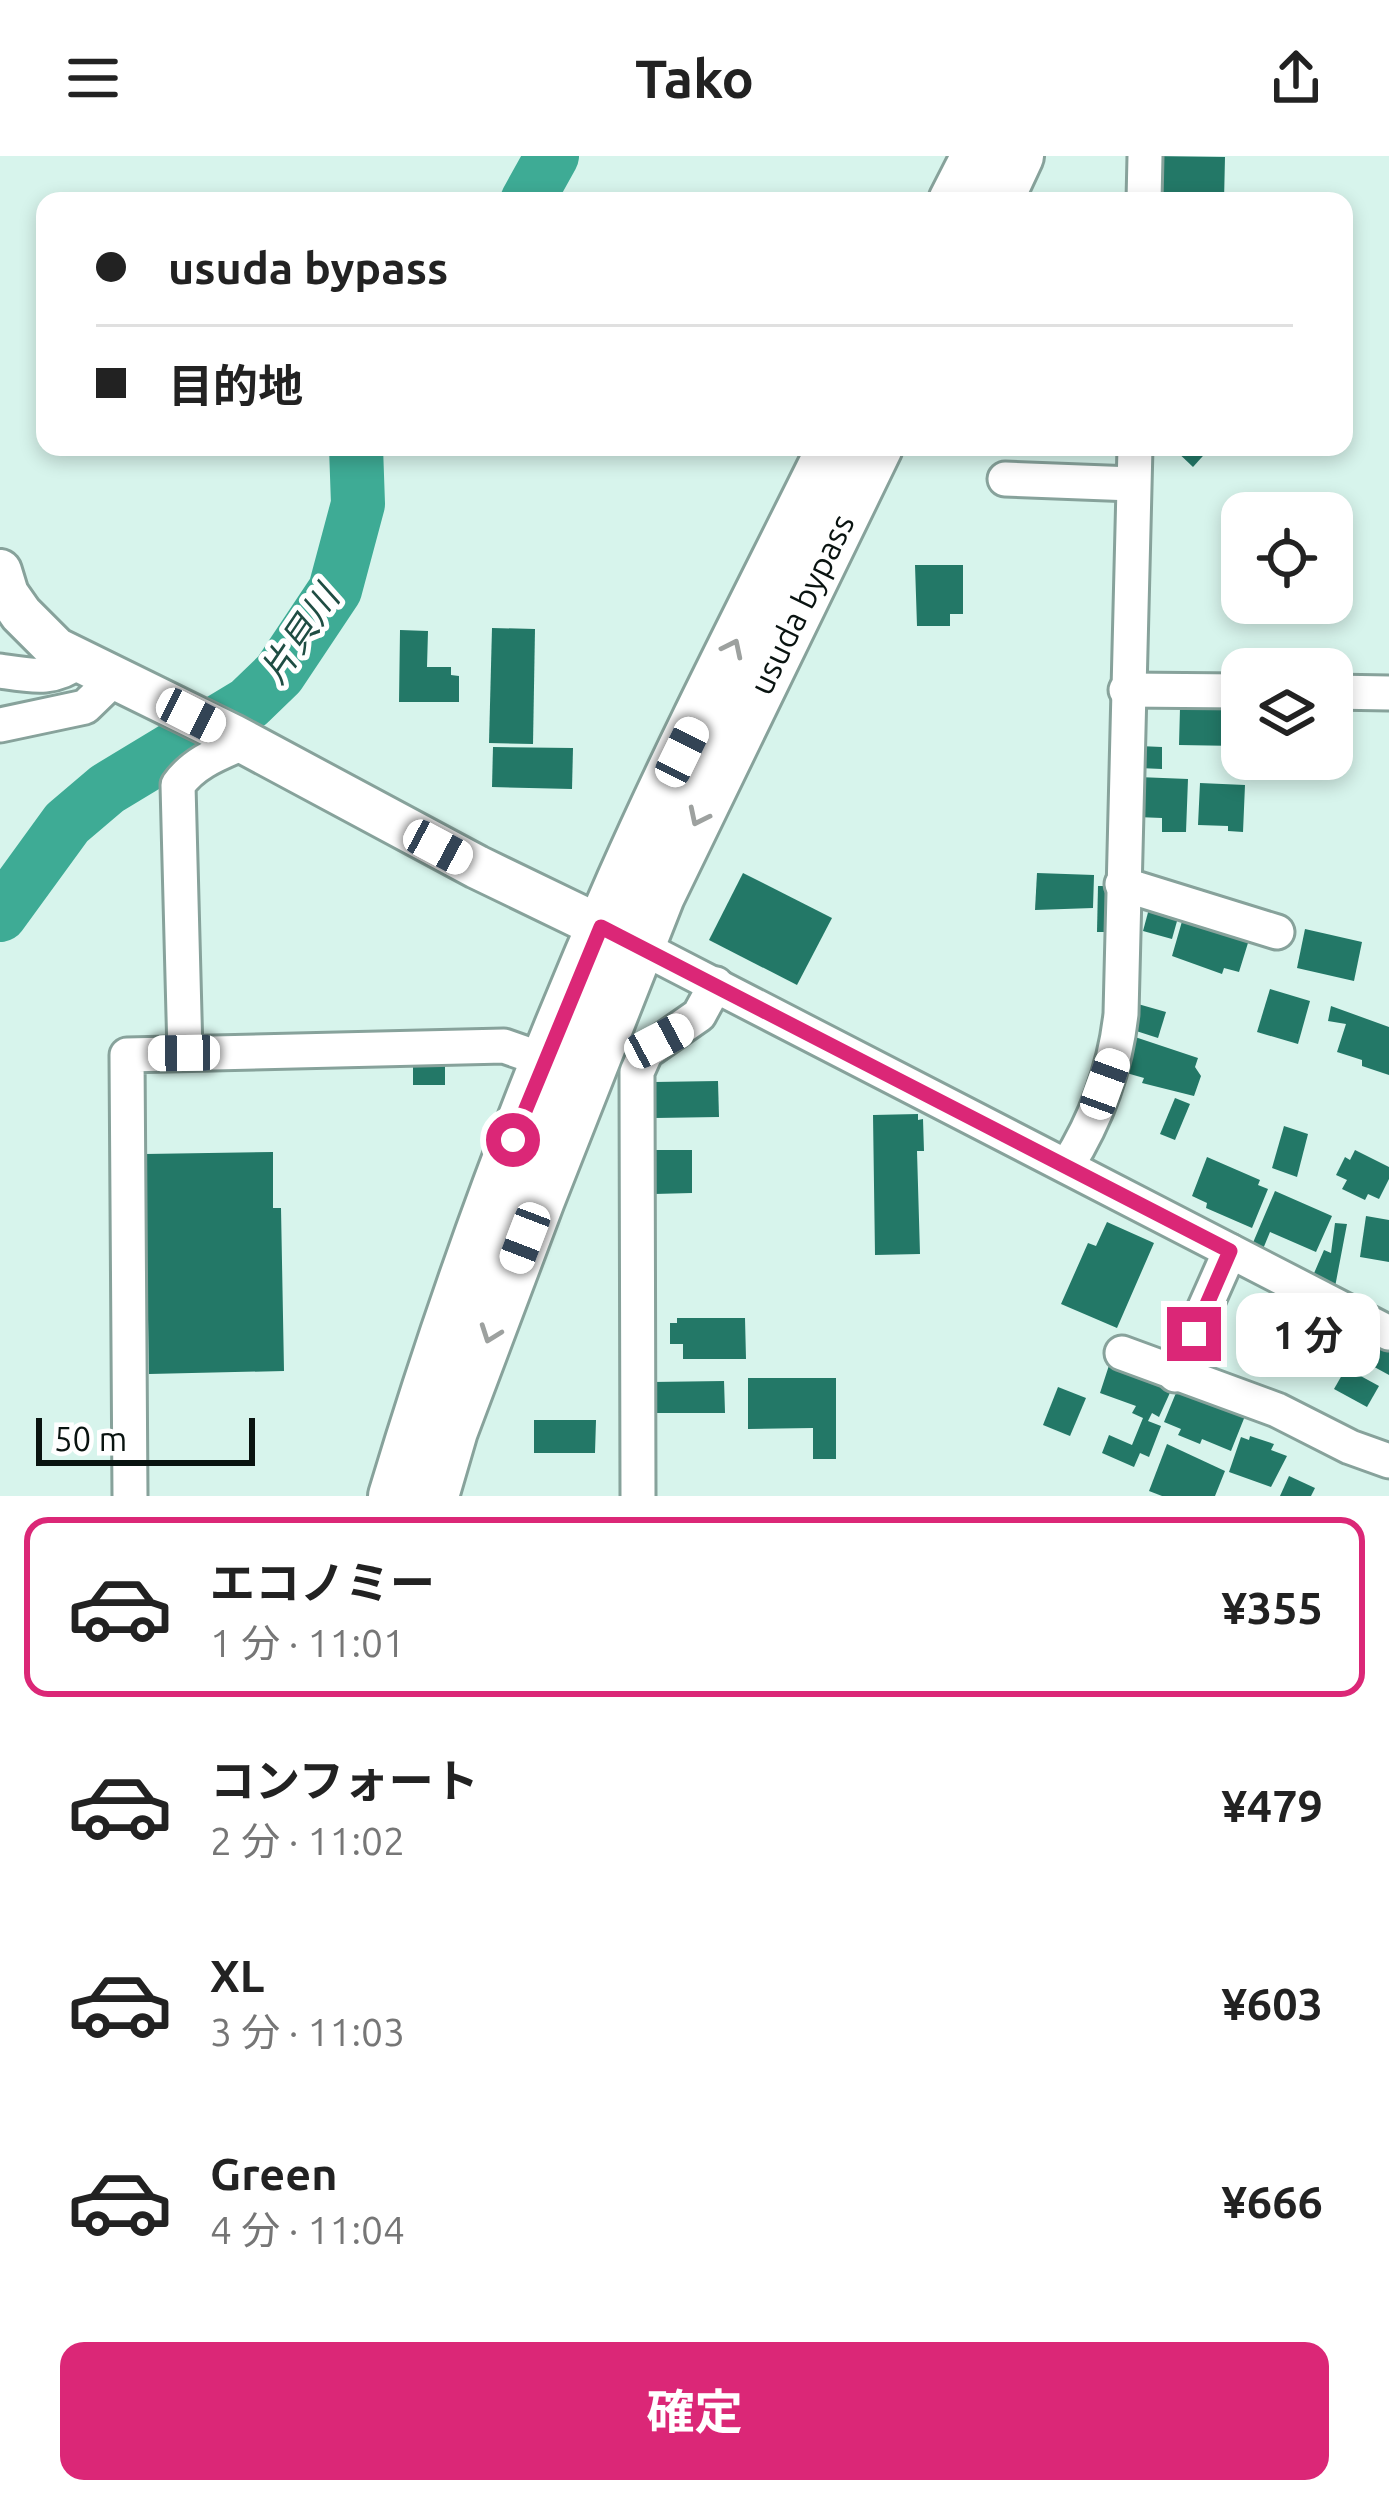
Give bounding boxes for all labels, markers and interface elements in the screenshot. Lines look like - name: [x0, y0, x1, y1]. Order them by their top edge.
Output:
- icon: menu: [60, 45, 126, 111]
- icon: share: [1263, 45, 1329, 111]
- text: Tako: [635, 48, 754, 108]
- text: usuda bypass: [168, 242, 448, 293]
- text: 目的地: [168, 360, 303, 411]
- map controls: [1221, 492, 1353, 780]
- button: locate: [1221, 492, 1353, 624]
- street label: usuda bypass: [741, 508, 861, 700]
- water label: 片貝川: [252, 574, 348, 690]
- one-way arrow: [718, 639, 742, 660]
- button: layers: [1221, 648, 1353, 780]
- car: [151, 683, 231, 747]
- car: [650, 712, 714, 792]
- one-way arrow: [689, 805, 712, 826]
- car: [398, 814, 478, 880]
- car: [619, 1008, 699, 1074]
- car: [148, 1034, 220, 1072]
- car: [1076, 1044, 1134, 1124]
- route start: [486, 1113, 540, 1167]
- car: [495, 1198, 555, 1278]
- callout: 1 分: [1236, 1292, 1380, 1376]
- route end: [1167, 1307, 1221, 1361]
- text: 1 分: [1273, 1313, 1343, 1356]
- one-way arrow: [479, 1322, 504, 1343]
- scale bar: [36, 1412, 255, 1465]
- text: 50 m: [54, 1420, 127, 1457]
- icon: car: [66, 1553, 174, 1661]
- text: エコノミー: [210, 1557, 435, 1608]
- text: ¥355: [1221, 1582, 1323, 1633]
- text: 1 分 · 11:01: [210, 1621, 405, 1664]
- icon: car: [66, 1751, 174, 1859]
- text: コンフォート: [210, 1755, 479, 1806]
- text: ¥479: [1221, 1780, 1323, 1831]
- text: 2 分 · 11:02: [210, 1819, 405, 1862]
- icon: car: [66, 1949, 174, 2057]
- text: XL: [210, 1950, 264, 2001]
- text: ¥603: [1221, 1978, 1323, 2029]
- text: 3 分 · 11:03: [210, 2010, 405, 2053]
- icon: car: [66, 2147, 174, 2255]
- text: Green: [210, 2148, 337, 2199]
- text: ¥666: [1221, 2176, 1323, 2227]
- text: 4 分 · 11:04: [210, 2208, 405, 2251]
- button: 確定: [60, 2342, 1329, 2480]

